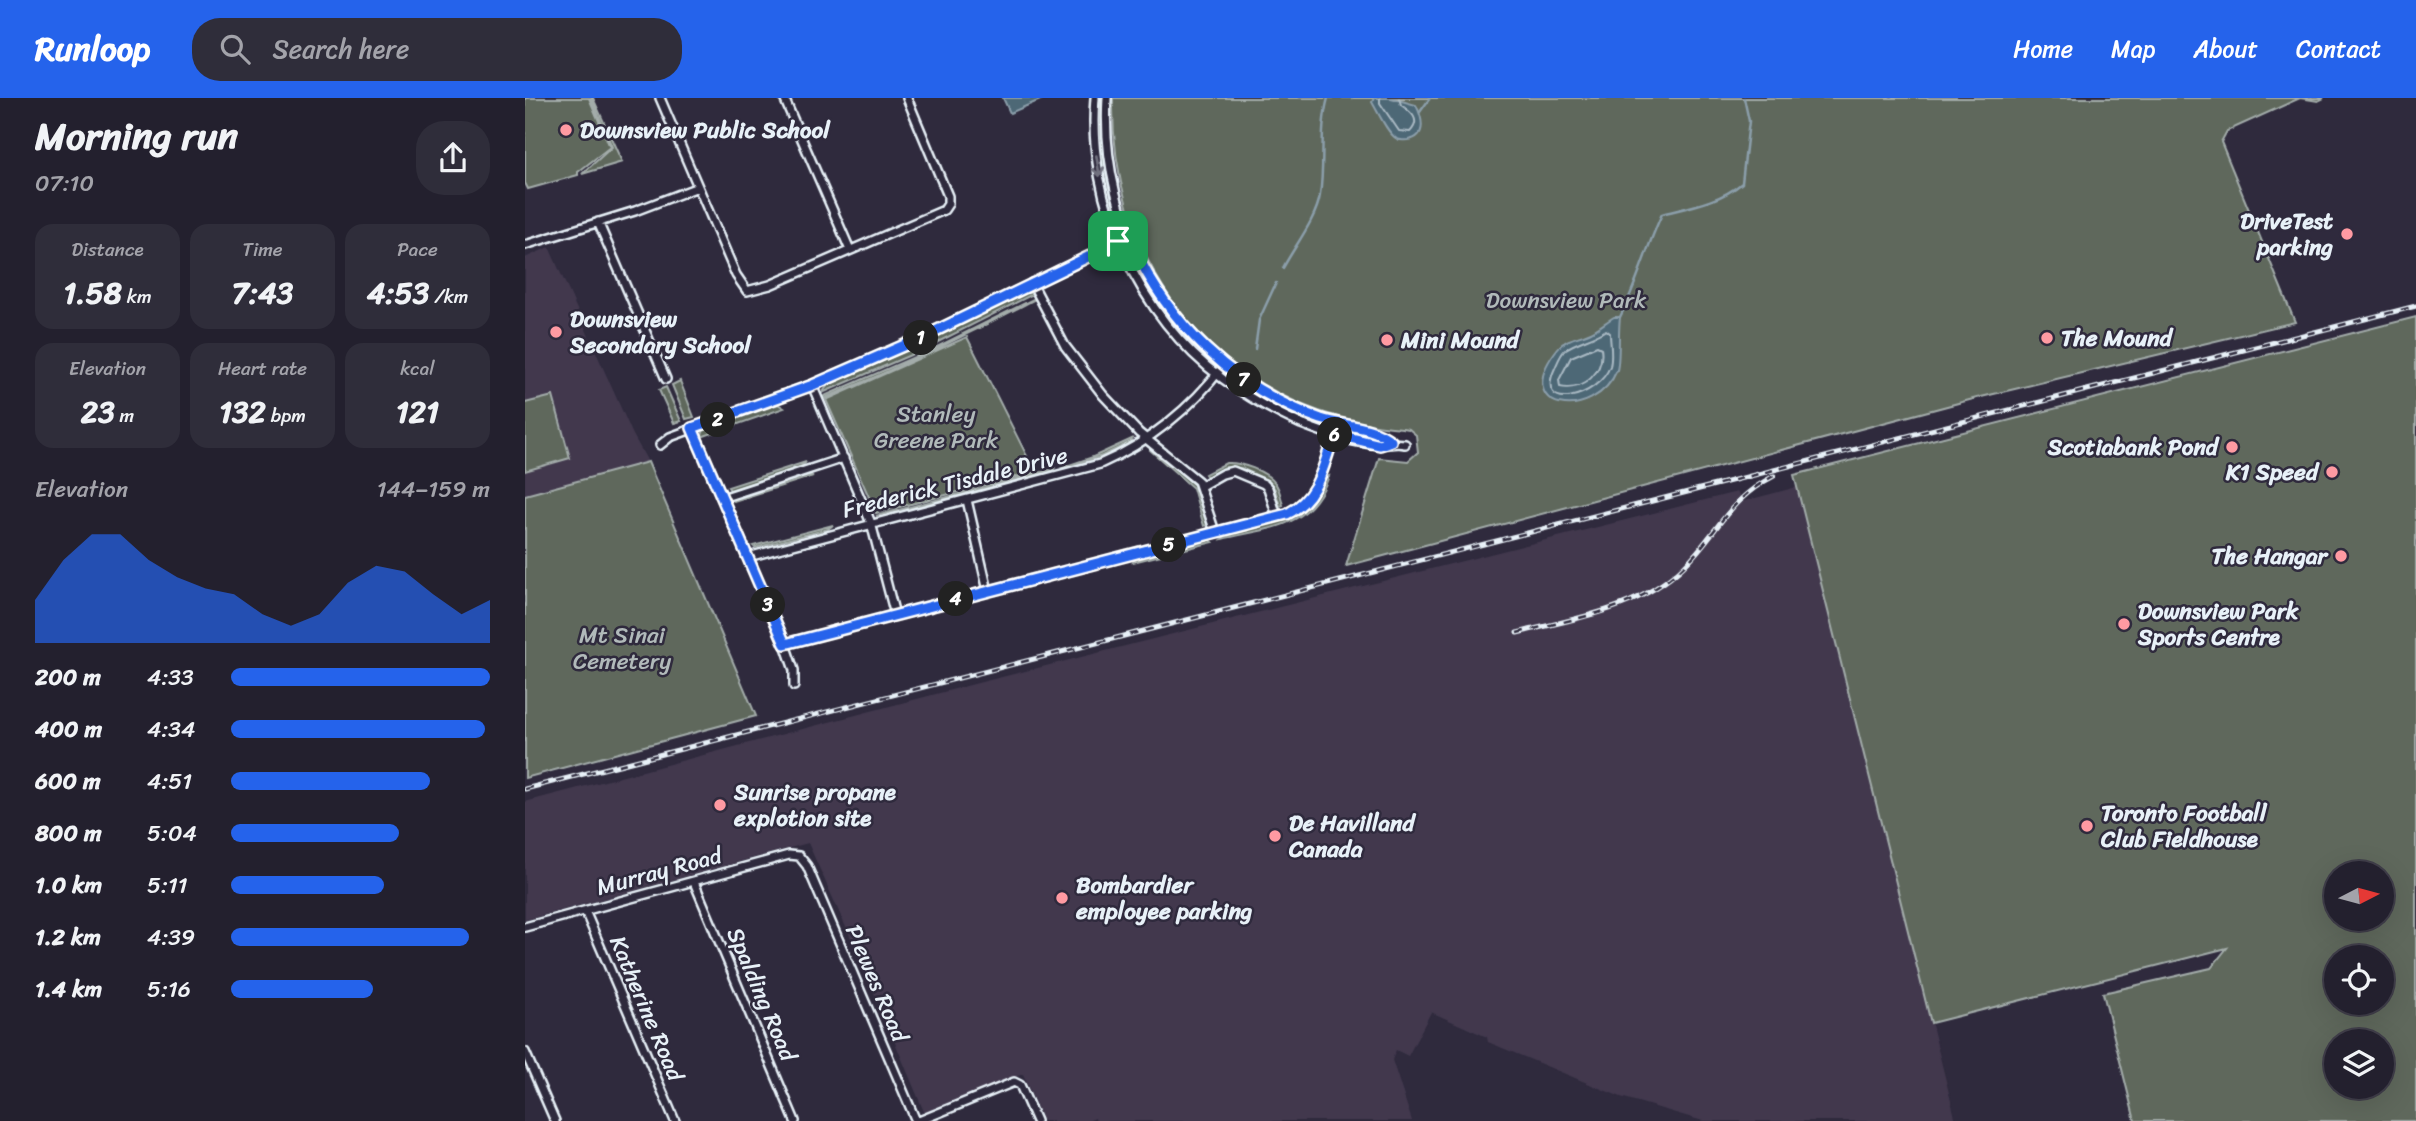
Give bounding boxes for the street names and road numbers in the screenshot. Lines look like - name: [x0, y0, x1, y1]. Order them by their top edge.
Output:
- street label: Frederick Tisdale Drive: [838, 435, 1072, 530]
- street label: Murray Road: [592, 835, 728, 908]
- street label: Plewes Road: [833, 918, 920, 1050]
- street label: Spalding Road: [715, 921, 809, 1069]
- street label: Katherine Road: [597, 929, 696, 1089]

